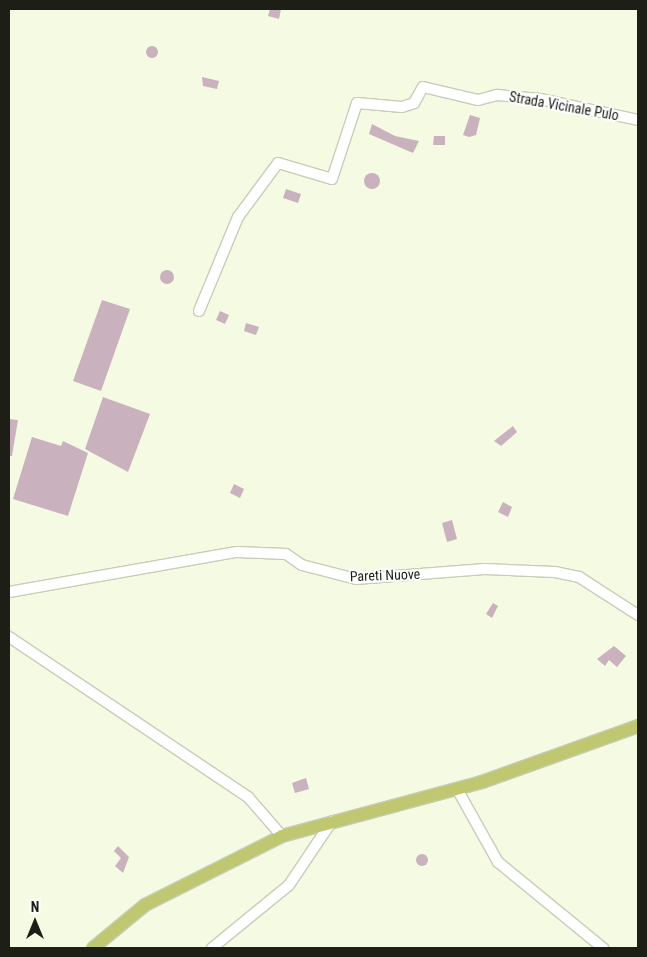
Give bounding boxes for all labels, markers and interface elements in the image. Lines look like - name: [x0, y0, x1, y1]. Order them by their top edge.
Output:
- street label: Strada Vicinale Pulo: [508, 88, 620, 124]
- street label: Pareti Nuove: [349, 565, 421, 585]
- north arrow: [10, 897, 60, 947]
- text: N: [31, 899, 39, 915]

